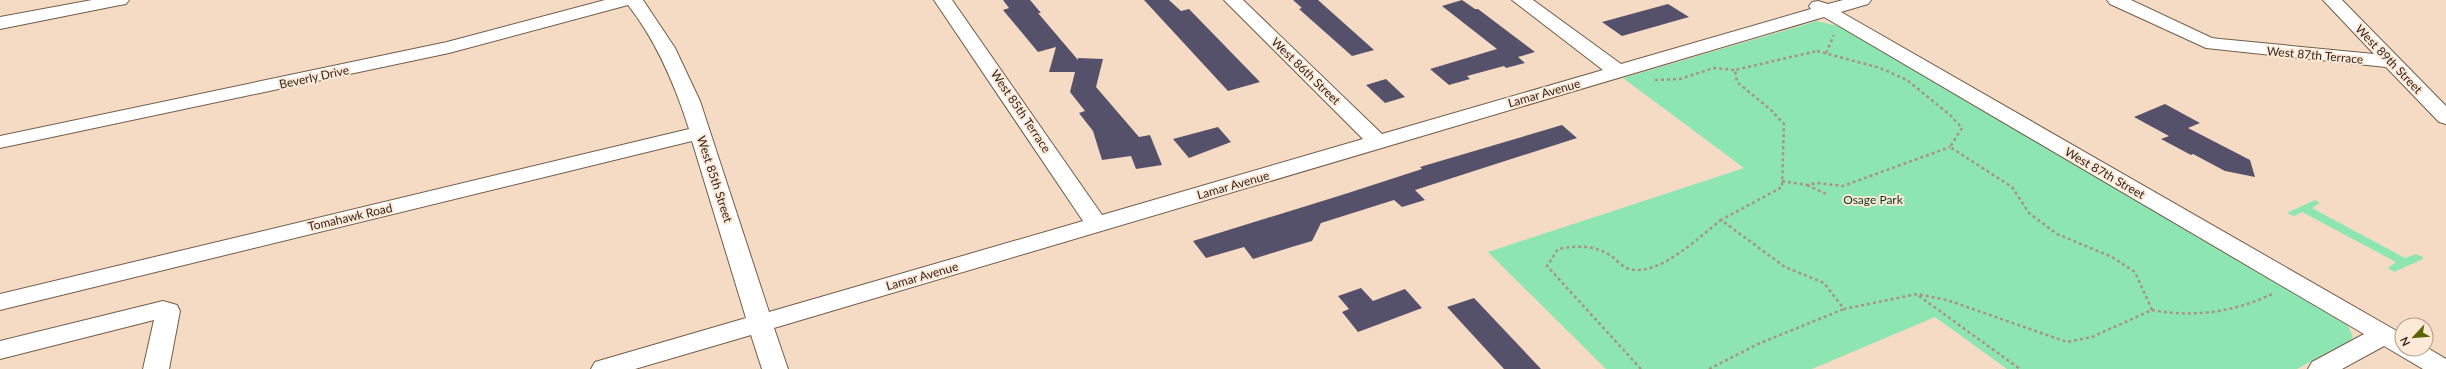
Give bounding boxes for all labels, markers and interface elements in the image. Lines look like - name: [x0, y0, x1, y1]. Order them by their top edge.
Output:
- street label: West 89th Street: [2352, 21, 2426, 97]
- street label: West 86th Street: [1268, 34, 1344, 108]
- street label: West 87th Terrace: [2266, 43, 2364, 67]
- street label: Beverly Drive: [278, 62, 350, 92]
- street label: West 85th Terrace: [988, 67, 1054, 155]
- street label: Lamar Avenue: [1506, 76, 1582, 110]
- street label: West 85th Street: [694, 134, 736, 225]
- street label: West 87th Street: [2062, 144, 2148, 202]
- street label: Lamar Avenue: [1195, 168, 1271, 202]
- park label: Osage Park: [1843, 192, 1904, 207]
- street label: Tomahawk Road: [306, 200, 394, 234]
- street label: Lamar Avenue: [884, 259, 960, 293]
- north arrow: [2394, 317, 2434, 357]
- text: N: [2397, 335, 2412, 348]

